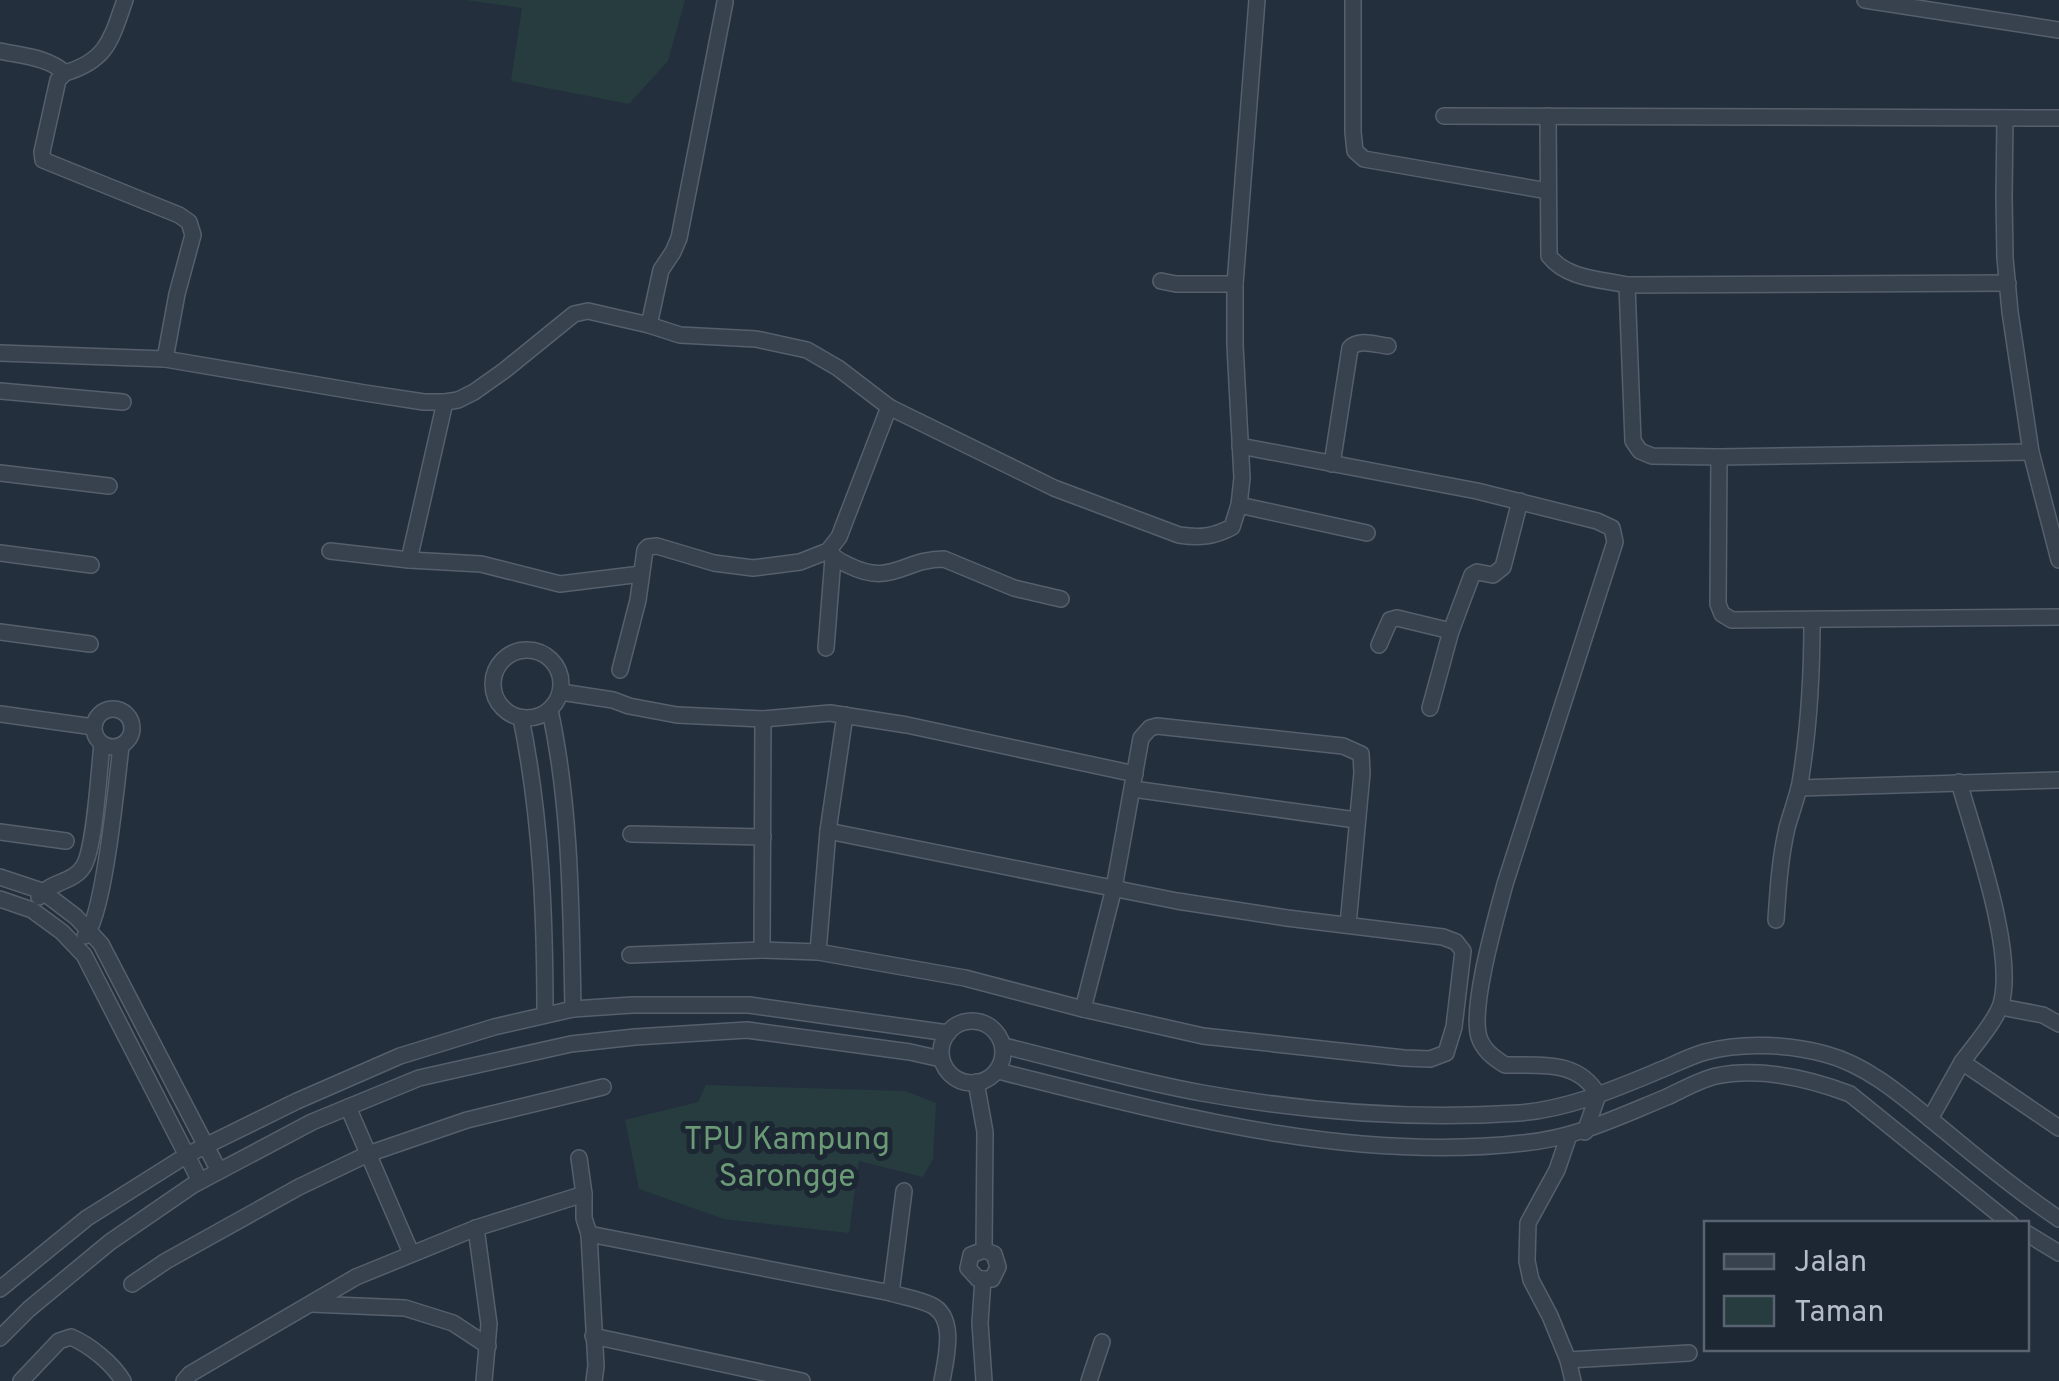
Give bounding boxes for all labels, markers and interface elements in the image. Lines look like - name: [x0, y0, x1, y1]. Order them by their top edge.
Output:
- park label: TPU Kampung Sarongge: [684, 1121, 890, 1198]
- legend: [1704, 1221, 2029, 1351]
- text: Jalan: [1794, 1245, 1867, 1282]
- text: Taman: [1794, 1295, 1884, 1332]

